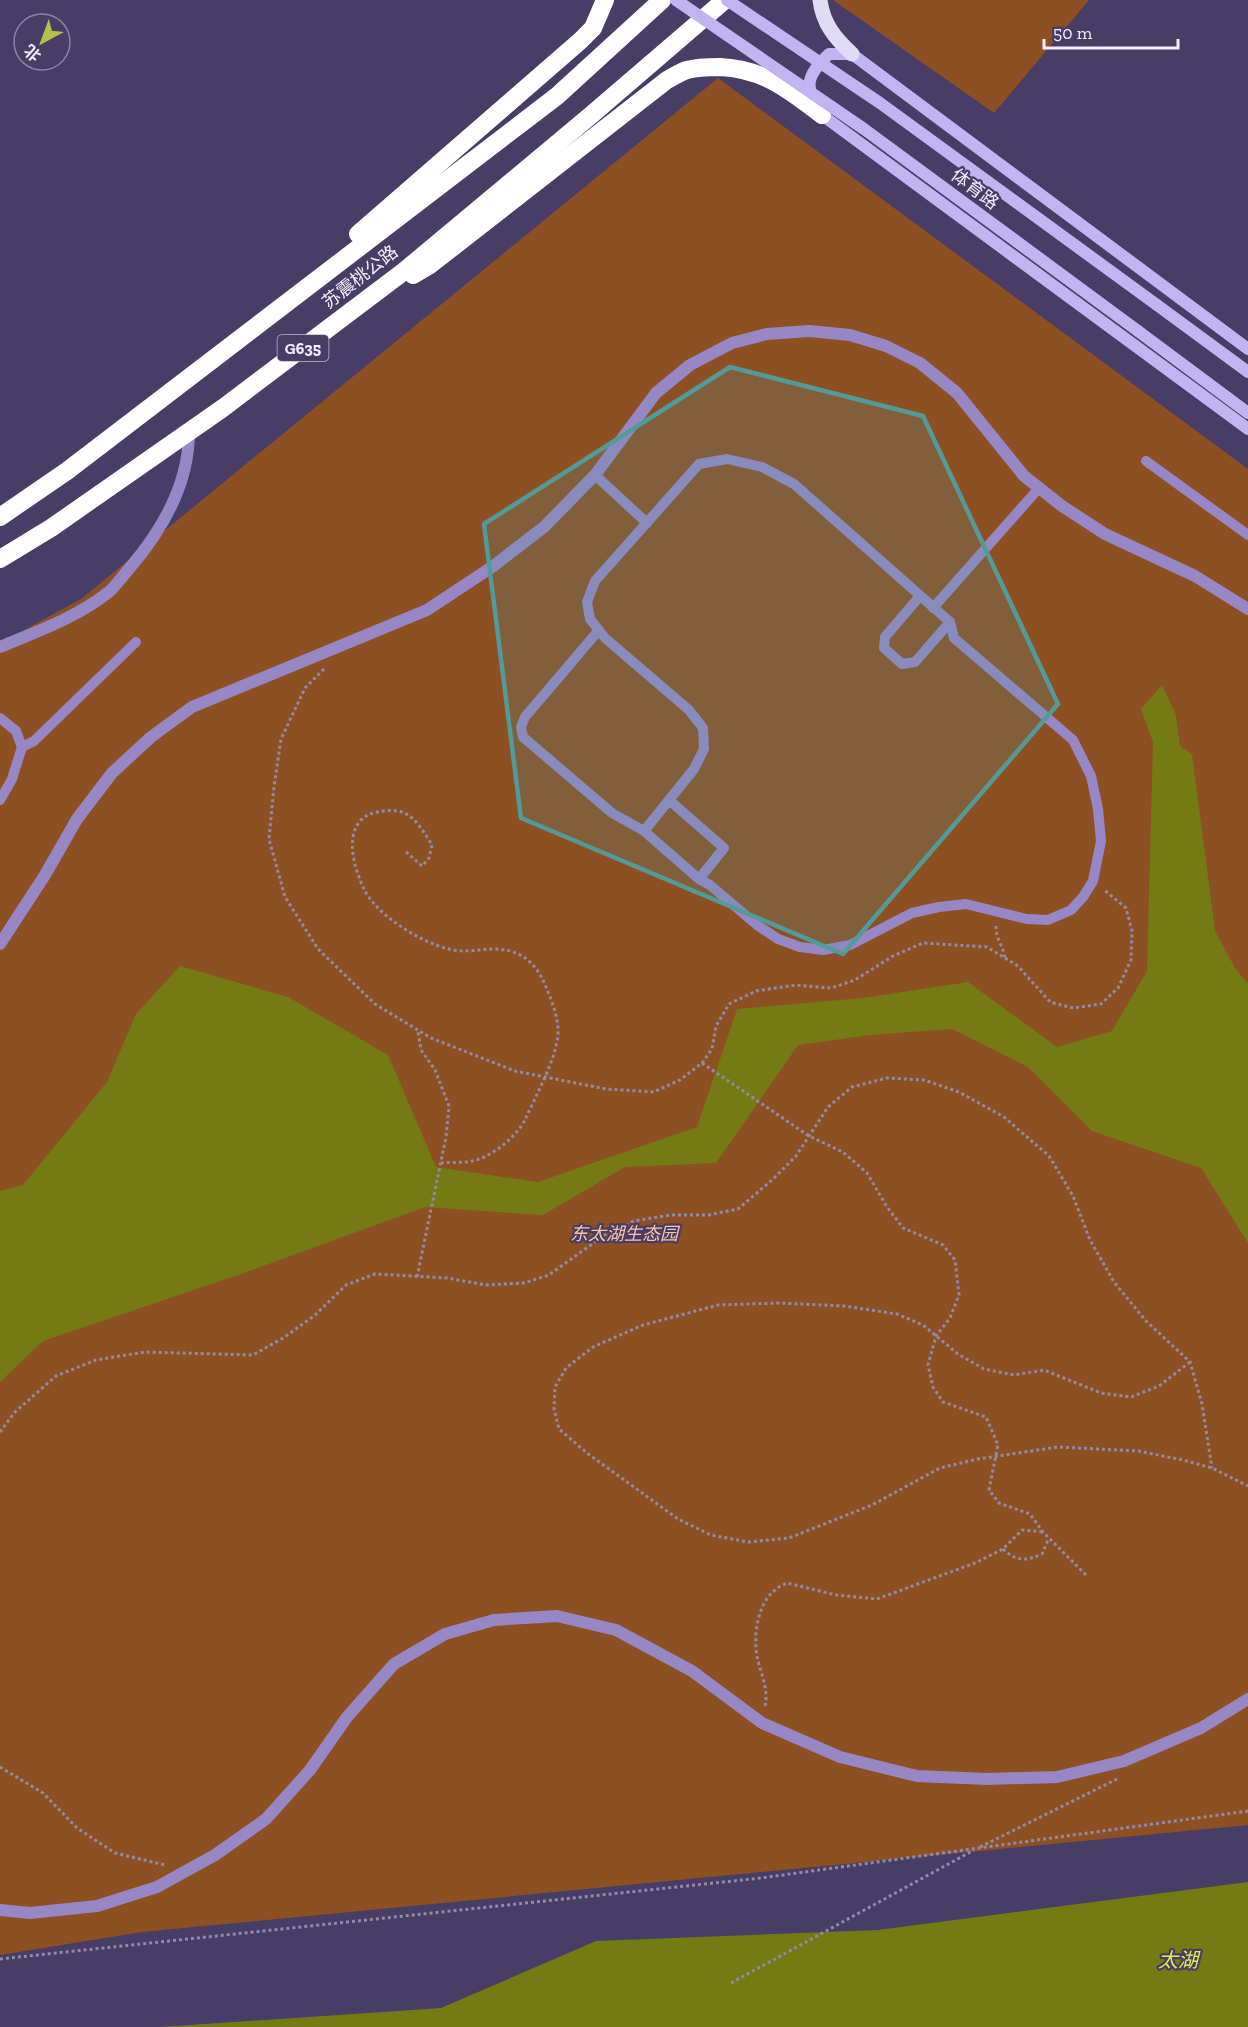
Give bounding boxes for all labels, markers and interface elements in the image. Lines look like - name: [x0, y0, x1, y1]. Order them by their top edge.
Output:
- north arrow: [12, 12, 72, 72]
- scale bar: [1044, 12, 1178, 50]
- text: 50 m: [1053, 22, 1093, 44]
- text: 北: [20, 41, 45, 65]
- street label: 体育路: [947, 164, 1003, 214]
- street label: 苏震桃公路: [318, 241, 402, 313]
- road number: G635: [278, 335, 328, 361]
- park label: 东太湖生态园: [570, 1223, 681, 1245]
- water label: 太湖: [1158, 1948, 1201, 1972]

